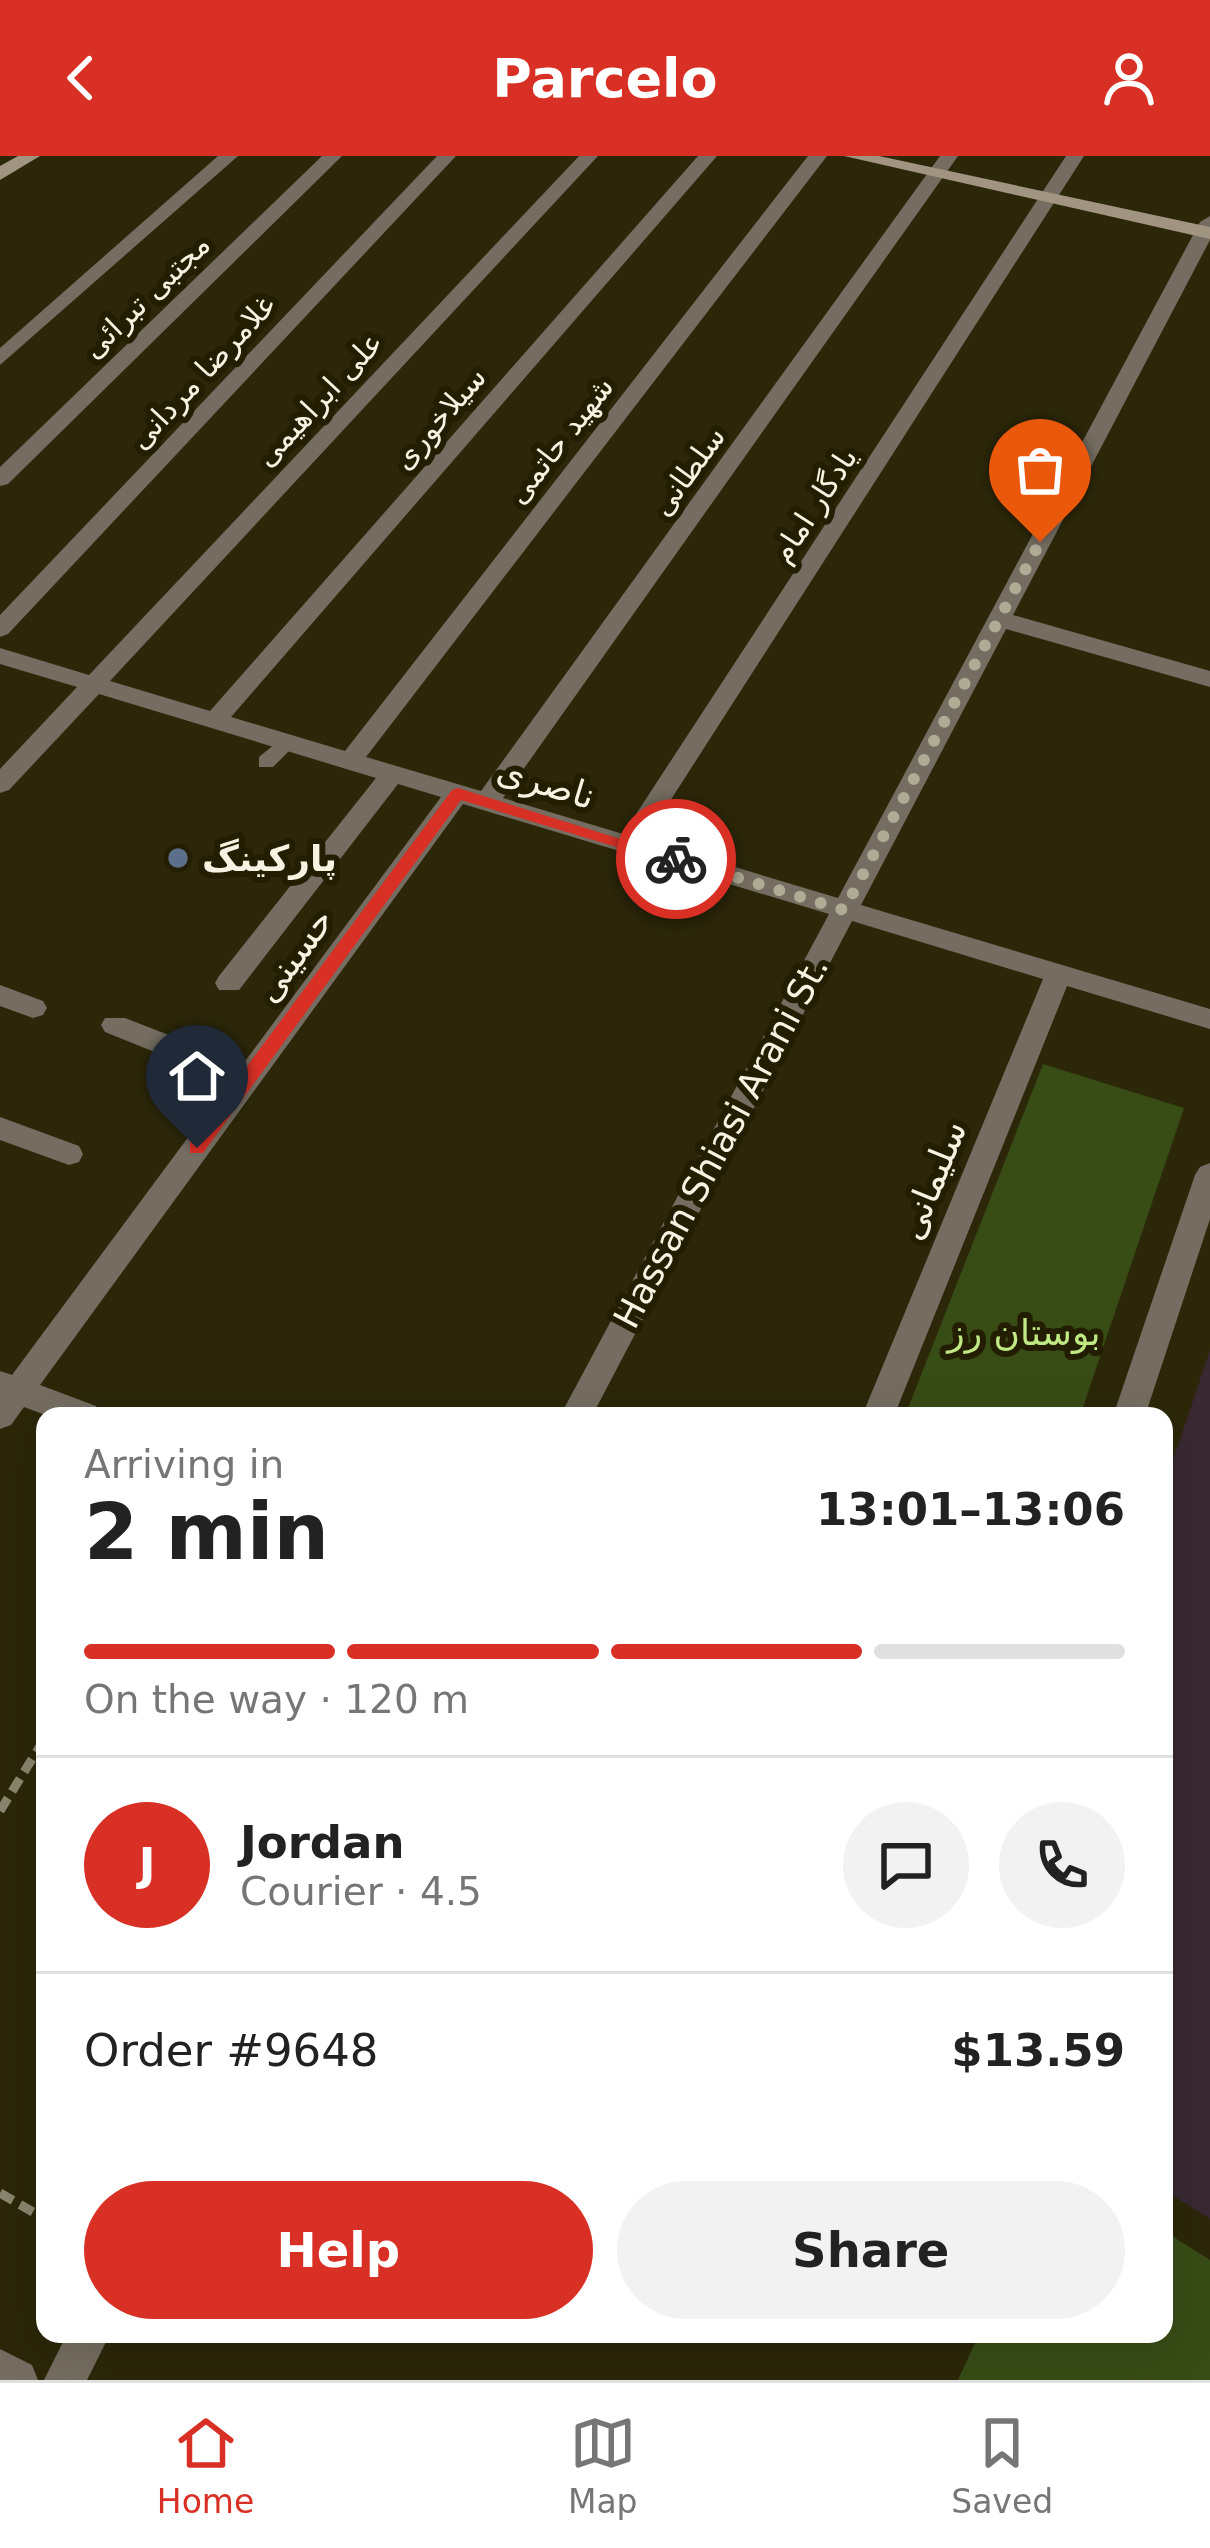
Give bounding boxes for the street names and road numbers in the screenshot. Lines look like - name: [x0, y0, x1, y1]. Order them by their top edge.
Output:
- street label: مجتبی تبرائی: [75, 227, 217, 365]
- street label: غلامرضا مردانی: [122, 288, 282, 456]
- street label: علی ابراهیمی: [248, 324, 390, 474]
- street label: سیلاخوری: [385, 360, 493, 476]
- street label: شهید حاتمی: [500, 369, 621, 511]
- street label: سلطانی: [644, 419, 732, 523]
- street label: یادگار امام: [764, 441, 864, 569]
- street label: ناصری: [492, 749, 600, 818]
- street label: حسینی: [246, 900, 342, 1010]
- street label: Hassan Shiasi Arani St.: [605, 949, 837, 1335]
- street label: سلیمانی: [890, 1114, 974, 1246]

